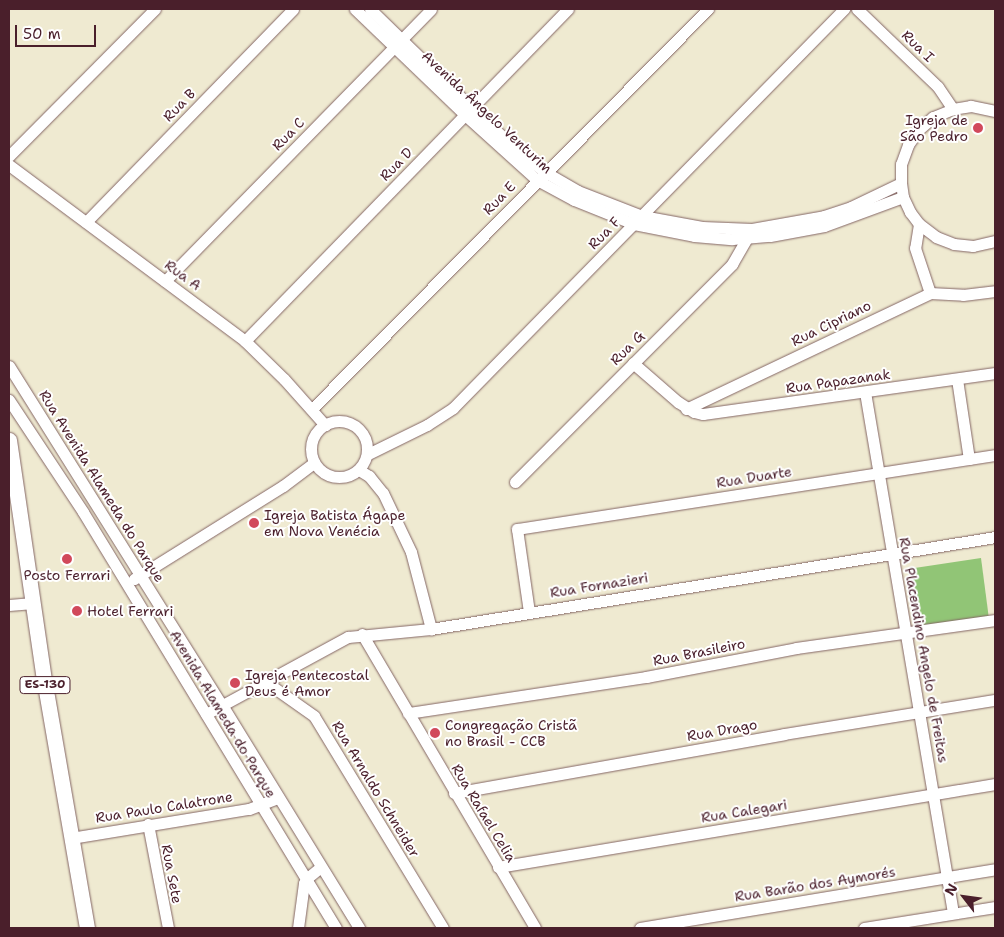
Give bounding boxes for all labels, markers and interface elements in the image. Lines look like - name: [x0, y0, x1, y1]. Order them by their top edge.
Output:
- scale bar: [18, 15, 99, 47]
- text: 50 m: [23, 24, 61, 44]
- street label: Rua I: [898, 27, 938, 65]
- street label: Avenida Ângelo Venturim: [418, 47, 556, 177]
- street label: Rua B: [159, 85, 199, 125]
- place label: Igreja de São Pedro: [900, 112, 968, 144]
- street label: Rua C: [268, 114, 308, 154]
- marker: Igreja de São Pedro: [972, 122, 984, 134]
- street label: Rua D: [376, 144, 416, 184]
- street label: Rua E: [479, 178, 519, 218]
- street label: Rua F: [585, 213, 623, 253]
- street label: Rua A: [162, 256, 204, 294]
- street label: Rua Cipriano: [788, 296, 874, 350]
- street label: Rua G: [606, 327, 648, 369]
- street label: Rua Papazanak: [785, 365, 891, 397]
- street label: Rua Avenida Alameda do Parque: [36, 387, 168, 585]
- street label: Rua Duarte: [715, 463, 793, 491]
- place label: Igreja Batista Ágape em Nova Venécia: [264, 507, 406, 540]
- marker: Igreja Batista Ágape em Nova Venécia: [248, 517, 260, 529]
- street label: Rua Placendino Angelo de Freitas: [896, 536, 952, 764]
- marker: Posto Ferrari: [61, 553, 73, 565]
- place label: Posto Ferrari: [24, 567, 110, 583]
- street label: Rua Fornazieri: [549, 569, 649, 601]
- place label: Hotel Ferrari: [87, 603, 173, 619]
- marker: Hotel Ferrari: [71, 605, 83, 617]
- street label: Avenida Alameda do Parque: [166, 627, 280, 801]
- street label: Rua Brasileiro: [651, 635, 747, 669]
- place label: Igreja Pentecostal Deus é Amor: [245, 667, 369, 700]
- road number: ES-130: [19, 676, 71, 694]
- marker: Igreja Pentecostal Deus é Amor: [229, 677, 241, 689]
- street label: Rua Drago: [686, 716, 758, 744]
- place label: Congregação Cristã no Brasil - CCB: [445, 717, 577, 750]
- street label: Rua Arnaldo Schneider: [329, 718, 423, 860]
- marker: Congregação Cristã no Brasil - CCB: [429, 727, 441, 739]
- street label: Rua Rafael Celia: [448, 761, 520, 865]
- street label: Rua Paulo Calatrone: [94, 788, 234, 826]
- street label: Rua Calegari: [700, 796, 788, 826]
- street label: Rua Sete: [158, 843, 186, 905]
- street label: Rua Barão dos Aymorés: [733, 863, 897, 905]
- north arrow: [939, 872, 989, 922]
- text: N: [940, 880, 962, 899]

